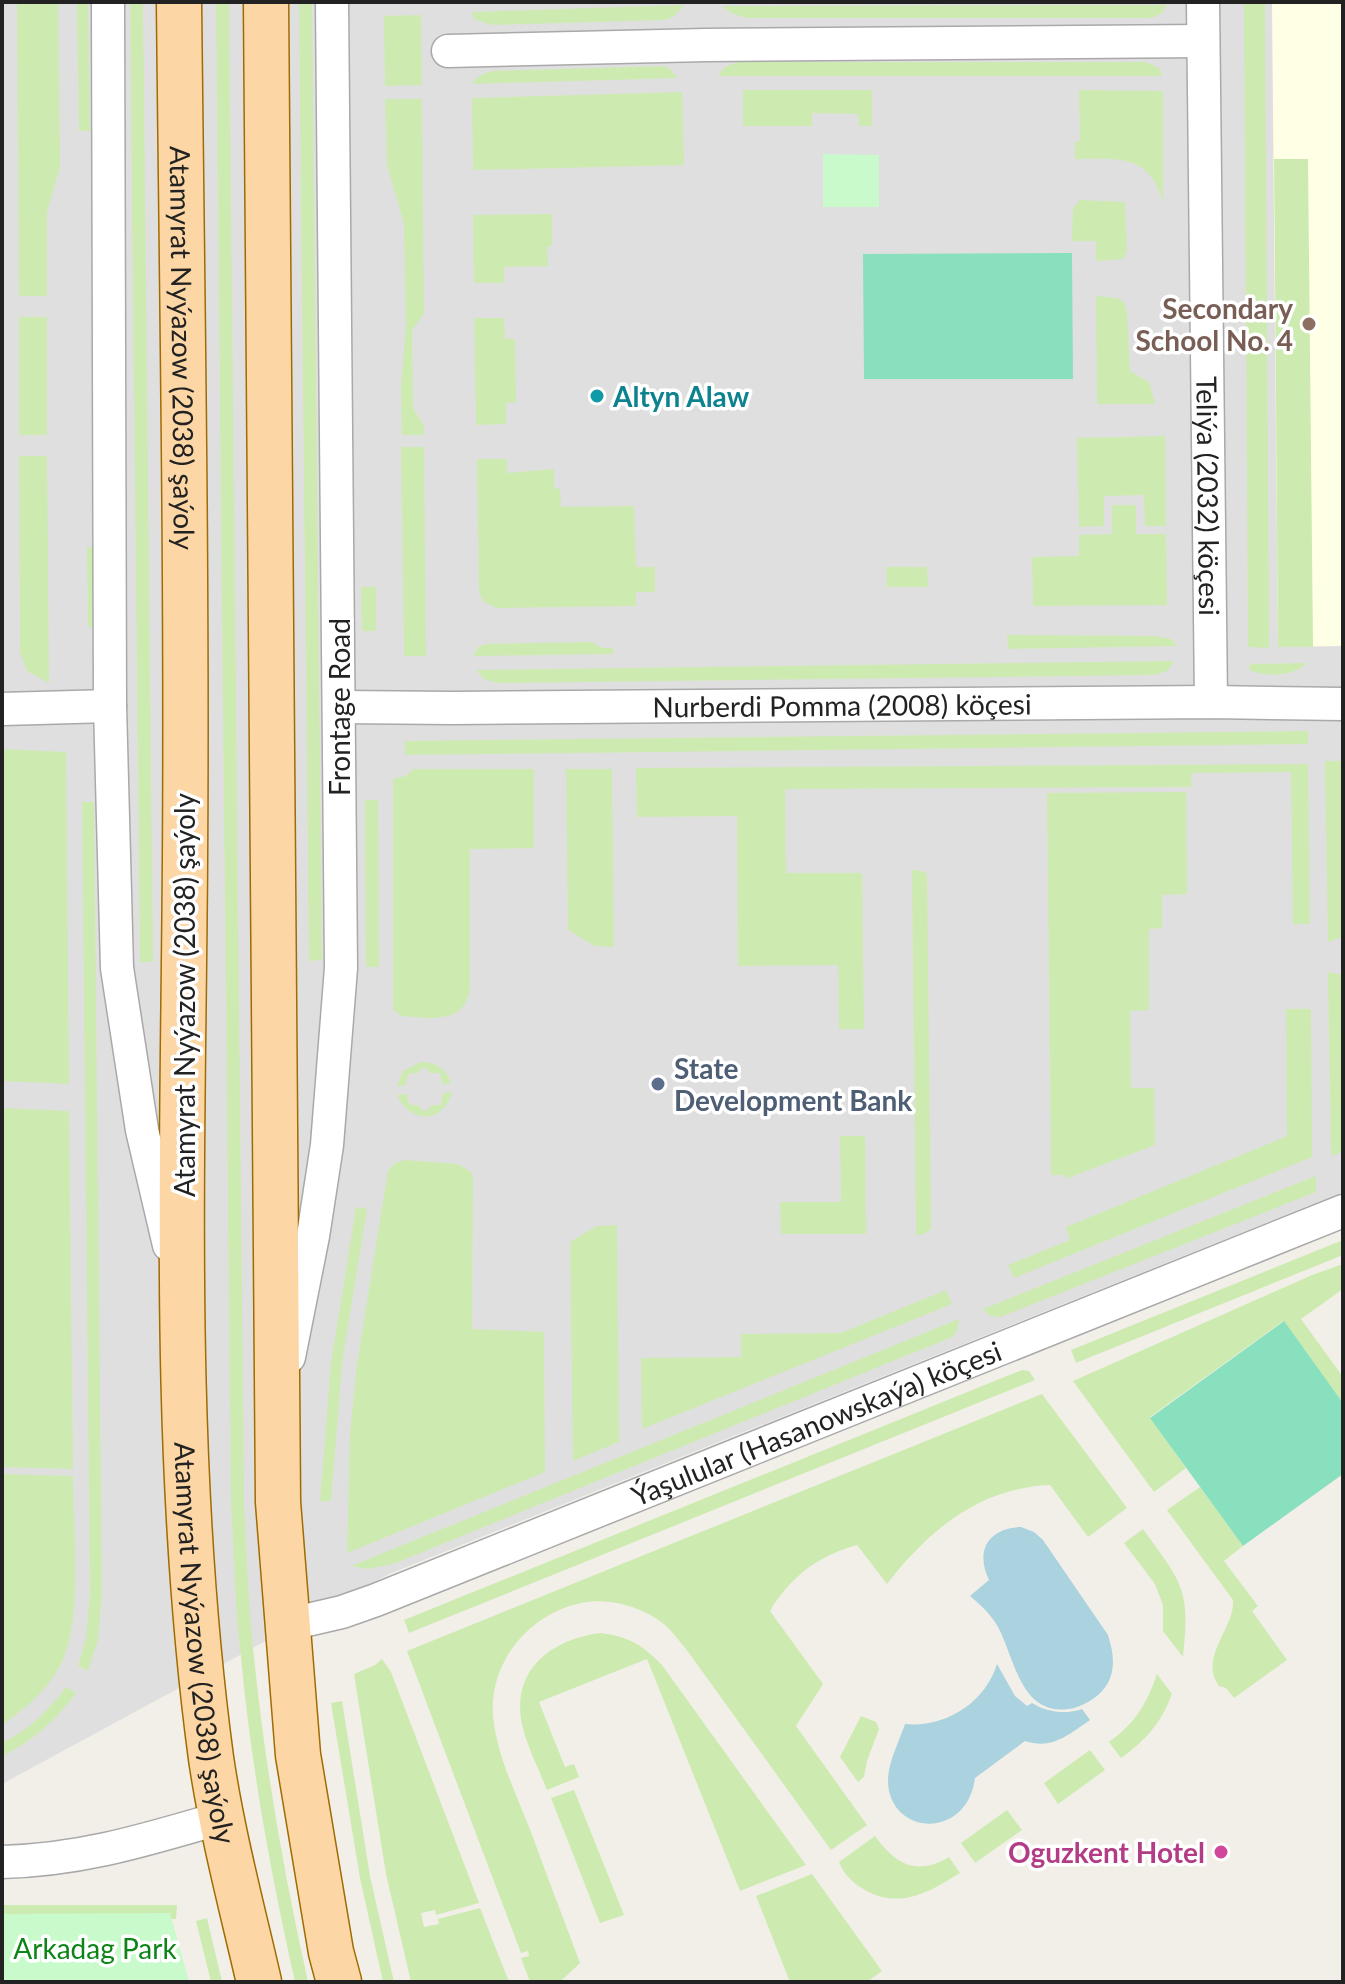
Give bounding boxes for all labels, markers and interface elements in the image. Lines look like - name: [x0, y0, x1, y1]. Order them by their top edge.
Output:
- street label: Atamyrat Nyýazow (2038) şaýoly: [164, 146, 202, 551]
- place label: Secondary School No. 4: [1136, 291, 1293, 357]
- marker: Secondary School No. 4: [1300, 315, 1318, 333]
- street label: Teliýa (2032) köçesi: [1190, 376, 1227, 616]
- place label: Altyn Alaw: [612, 379, 750, 413]
- marker: Altyn Alaw: [588, 387, 606, 405]
- street label: Frontage Road: [322, 618, 356, 796]
- street label: Nurberdi Pomma (2008) köçesi: [652, 686, 1032, 723]
- street label: Atamyrat Nyýazow (2038) şaýoly: [167, 792, 201, 1197]
- place label: State Development Bank: [674, 1051, 912, 1117]
- marker: State Development Bank: [649, 1075, 667, 1093]
- street label: Ýaşulular (Hasanowskaýa) köçesi: [626, 1333, 1006, 1513]
- street label: Atamyrat Nyýazow (2038) şaýoly: [168, 1441, 244, 1847]
- place label: Oguzkent Hotel: [1008, 1835, 1205, 1869]
- marker: Oguzkent Hotel: [1212, 1843, 1230, 1861]
- park label: Arkadag Park: [13, 1931, 177, 1965]

